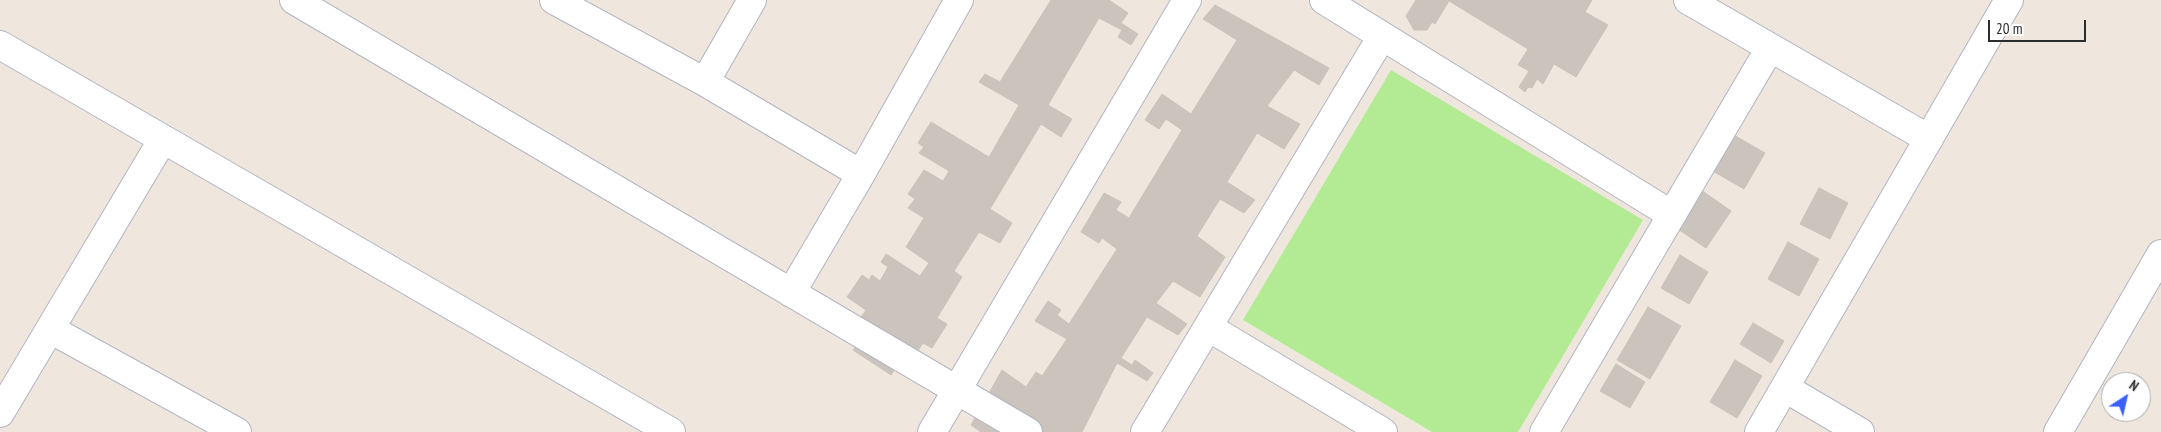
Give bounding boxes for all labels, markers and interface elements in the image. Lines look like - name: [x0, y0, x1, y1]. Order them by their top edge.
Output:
- scale bar: [1991, 10, 2088, 42]
- text: 20 m: [1996, 19, 2022, 38]
- north arrow: [2101, 372, 2151, 422]
- text: N: [2126, 376, 2142, 395]

